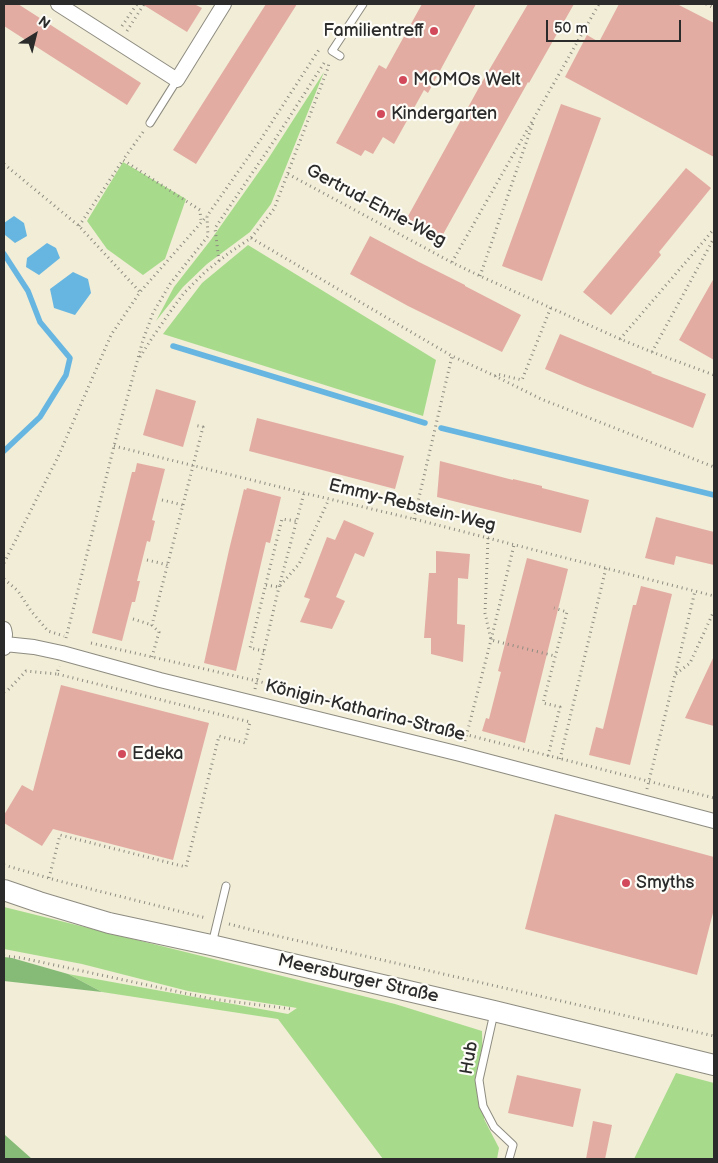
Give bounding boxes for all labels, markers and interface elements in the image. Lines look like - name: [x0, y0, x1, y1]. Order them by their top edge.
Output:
- north arrow: [10, 10, 60, 60]
- scale bar: [548, 10, 683, 42]
- text: N: [35, 12, 53, 32]
- text: 50 m: [554, 19, 588, 38]
- place label: Familientreff: [323, 20, 424, 42]
- marker: Familientreff: [428, 25, 440, 37]
- place label: MOMOs Welt: [413, 69, 521, 91]
- marker: MOMOs Welt: [397, 74, 409, 86]
- place label: Kindergarten: [391, 103, 497, 125]
- marker: Kindergarten: [375, 108, 387, 120]
- street label: Gertrud-Ehrle-Weg: [302, 160, 450, 252]
- street label: Emmy-Rebstein-Weg: [326, 475, 498, 537]
- street label: Königin-Katharina-Straße: [263, 676, 467, 746]
- place label: Edeka: [132, 743, 184, 765]
- marker: Edeka: [116, 748, 128, 760]
- place label: Smyths: [636, 872, 694, 894]
- marker: Smyths: [620, 877, 632, 889]
- street label: Meersburger Straße: [276, 950, 440, 1008]
- street label: Hub: [456, 1040, 484, 1076]

